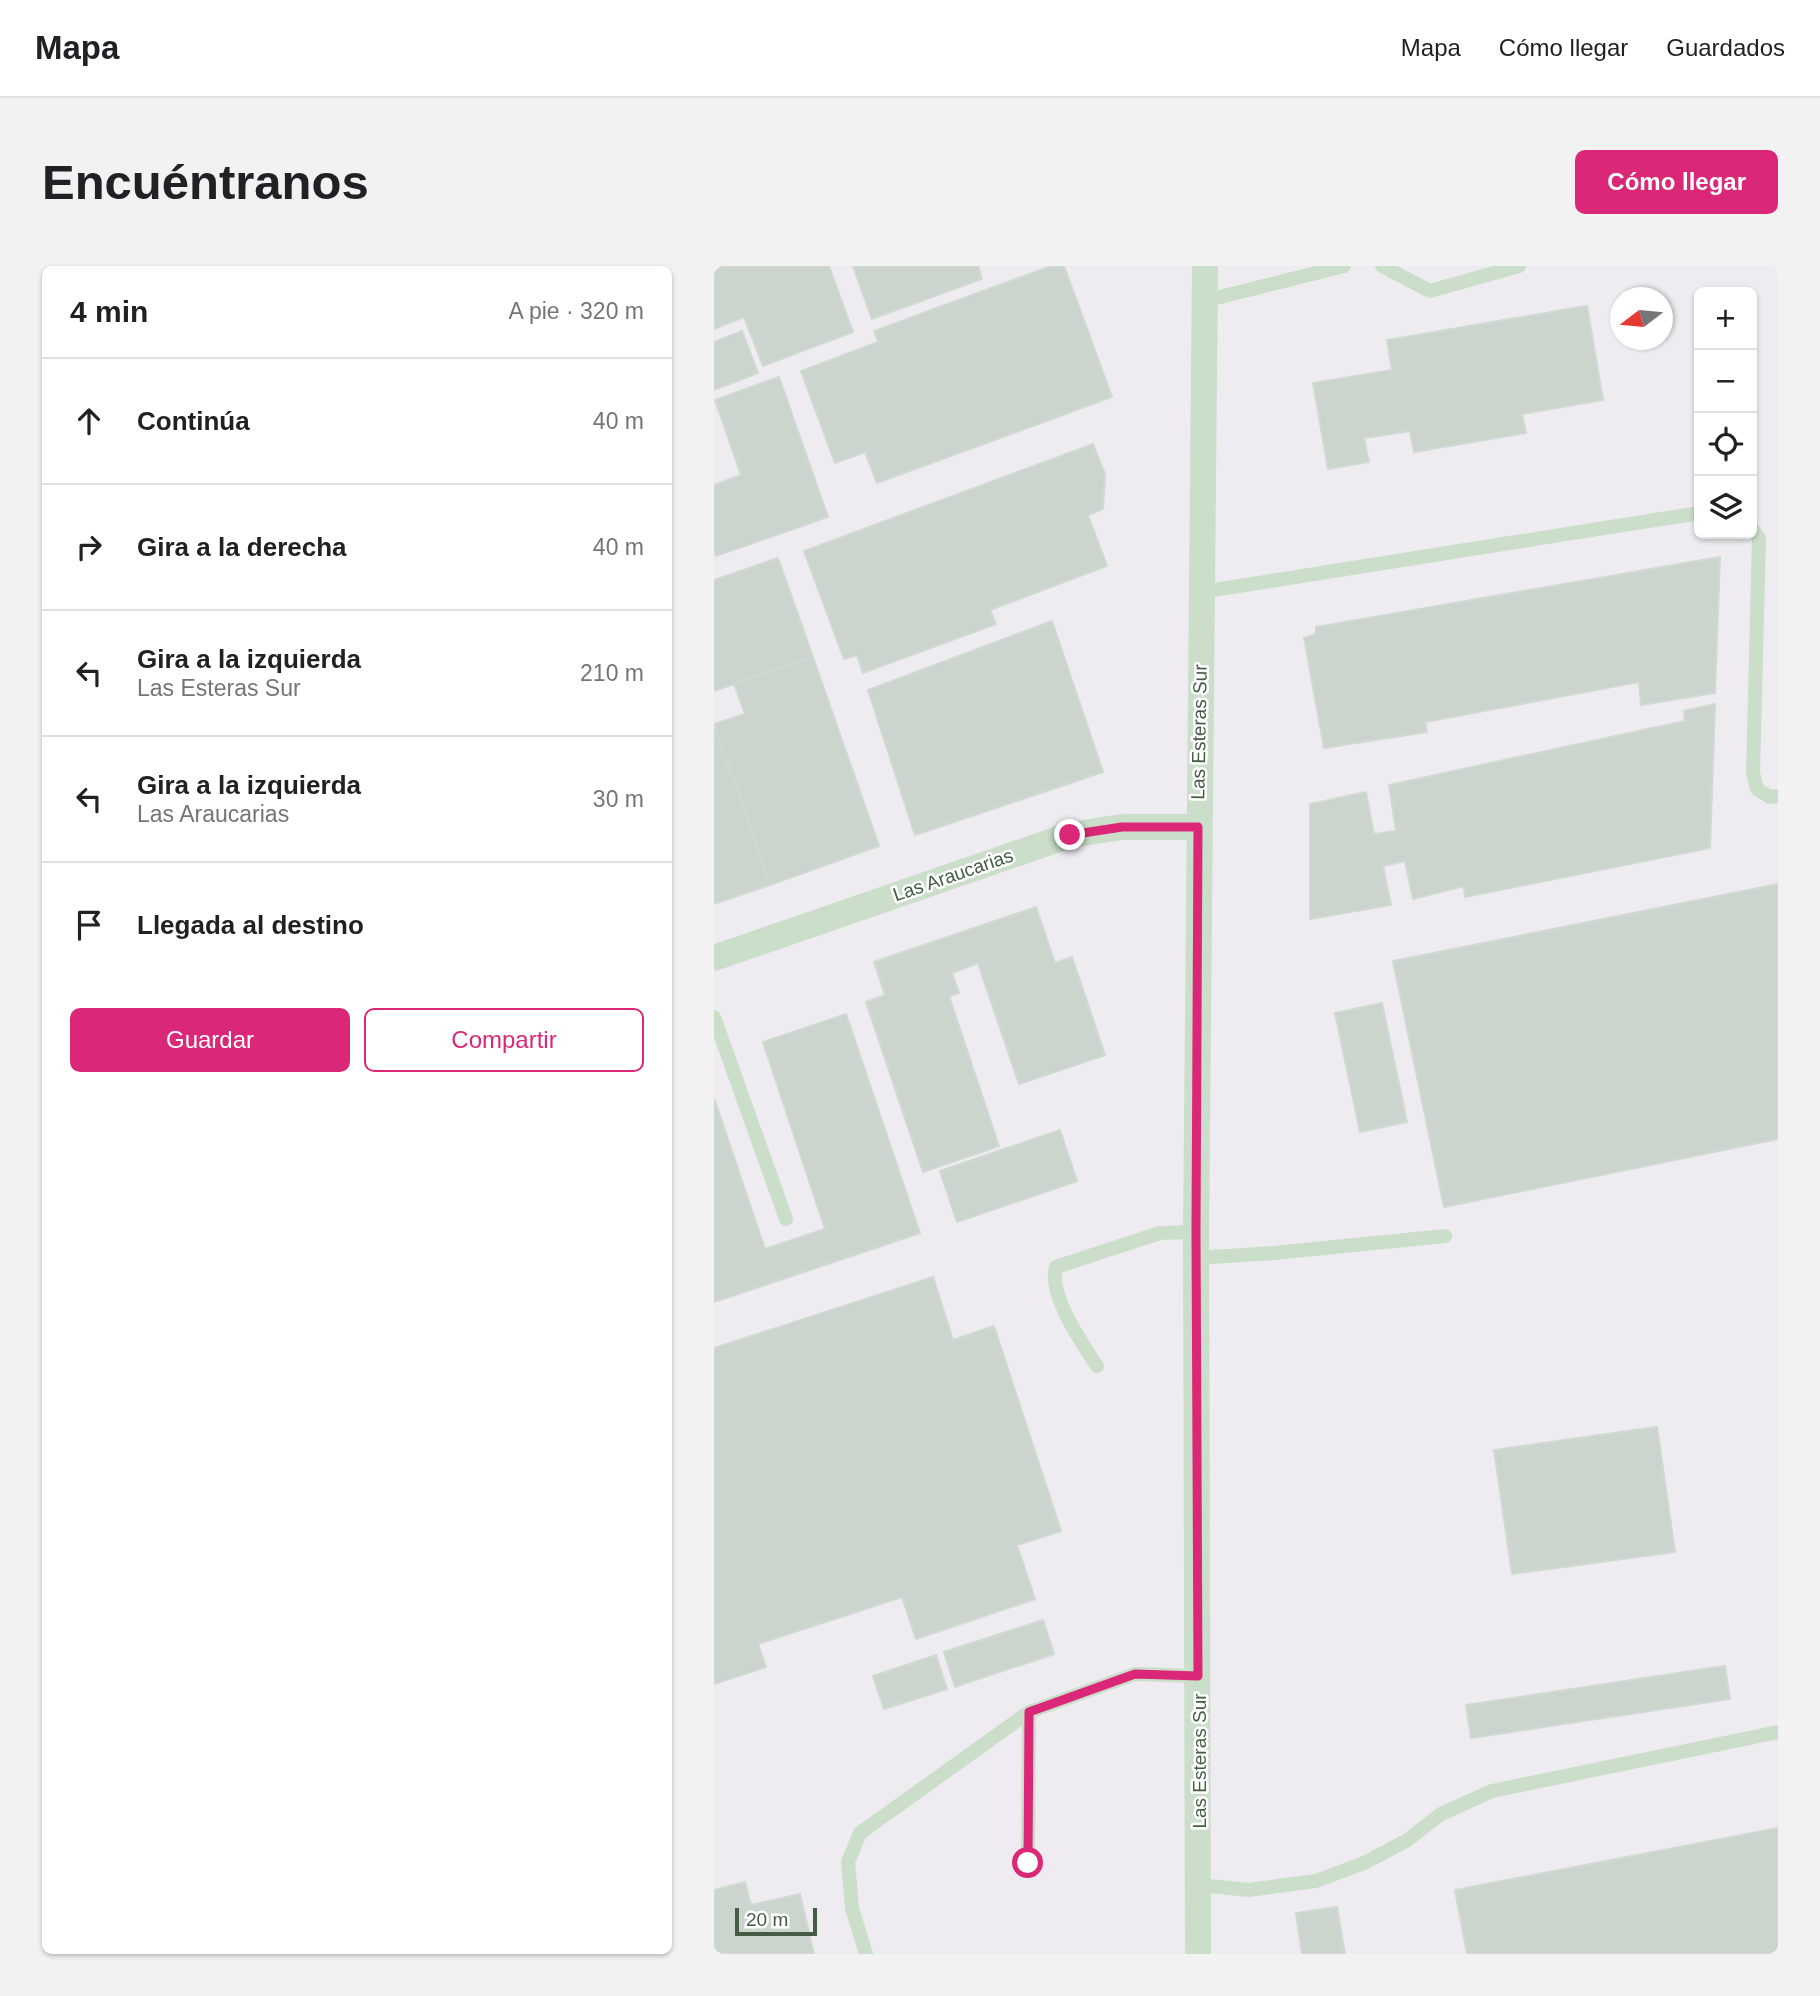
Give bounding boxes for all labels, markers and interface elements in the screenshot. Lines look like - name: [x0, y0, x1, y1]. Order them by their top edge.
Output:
- text: Mapa: [35, 29, 119, 66]
- text: Mapa: [1401, 34, 1461, 61]
- text: Cómo llegar: [1499, 34, 1628, 61]
- text: Guardados: [1666, 34, 1785, 61]
- button: Cómo llegar: [1575, 150, 1778, 214]
- text: Encuéntranos: [42, 155, 369, 209]
- north arrow: [1610, 287, 1673, 350]
- map controls: [1694, 287, 1757, 539]
- button: +: [1694, 287, 1757, 350]
- text: 4 min: [70, 295, 148, 328]
- text: A pie · 320 m: [508, 298, 644, 324]
- button: −: [1694, 350, 1757, 413]
- icon: ahead: [70, 402, 108, 440]
- text: Continúa: [137, 406, 250, 436]
- text: 40 m: [593, 408, 644, 434]
- button: locate: [1694, 413, 1757, 476]
- button: layers: [1694, 476, 1757, 539]
- icon: right: [70, 528, 108, 566]
- text: Gira a la derecha: [137, 532, 347, 562]
- text: 40 m: [593, 534, 644, 560]
- text: Gira a la izquierda: [137, 644, 361, 674]
- icon: left: [70, 654, 108, 692]
- text: 210 m: [580, 660, 644, 686]
- street label: Las Esteras Sur: [1187, 664, 1211, 800]
- text: Las Esteras Sur: [137, 675, 301, 701]
- text: Gira a la izquierda: [137, 770, 361, 800]
- icon: left: [70, 780, 108, 818]
- text: 30 m: [593, 786, 644, 812]
- text: Las Araucarias: [137, 801, 289, 827]
- route end: [1054, 819, 1085, 850]
- street label: Las Araucarias: [890, 845, 1016, 905]
- icon: arrive: [70, 906, 108, 944]
- text: Llegada al destino: [137, 910, 364, 940]
- button: Guardar: [70, 1008, 350, 1072]
- button: Compartir: [364, 1008, 644, 1072]
- street label: Las Esteras Sur: [1189, 1693, 1210, 1829]
- route start: [1012, 1847, 1043, 1878]
- scale bar: [735, 1905, 817, 1937]
- text: 20 m: [746, 1909, 788, 1930]

